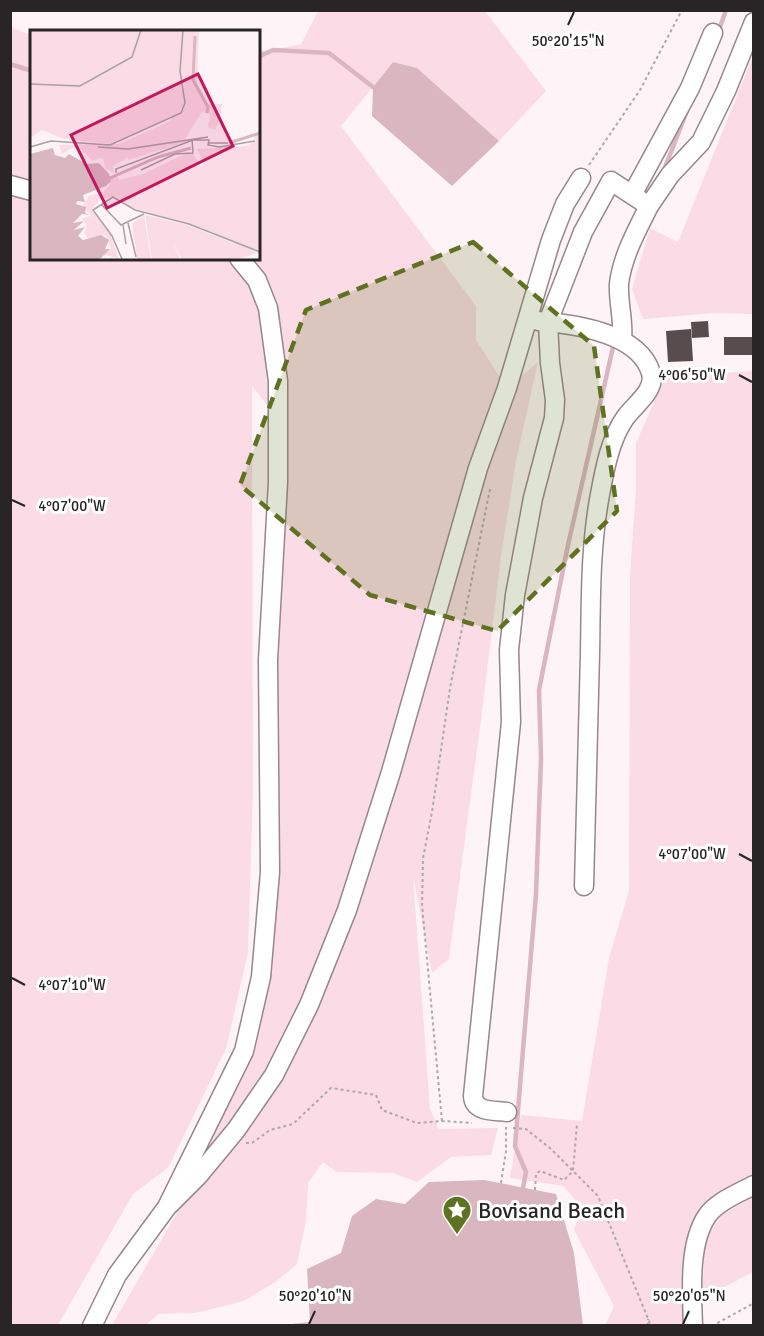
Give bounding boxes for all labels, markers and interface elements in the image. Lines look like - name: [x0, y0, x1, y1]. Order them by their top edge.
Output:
- inset map: [30, 30, 260, 260]
- text: 50°20'15"N: [531, 32, 605, 50]
- text: 4°06'50"W: [658, 366, 726, 384]
- text: 4°07'00"W: [38, 497, 106, 515]
- text: 4°07'00"W: [658, 845, 726, 863]
- text: 4°07'10"W: [38, 976, 106, 994]
- place icon: Bovisand Beach: [441, 1194, 473, 1236]
- place label: Bovisand Beach: [478, 1197, 625, 1224]
- text: 50°20'10"N: [278, 1287, 352, 1305]
- text: 50°20'05"N: [652, 1287, 726, 1305]

